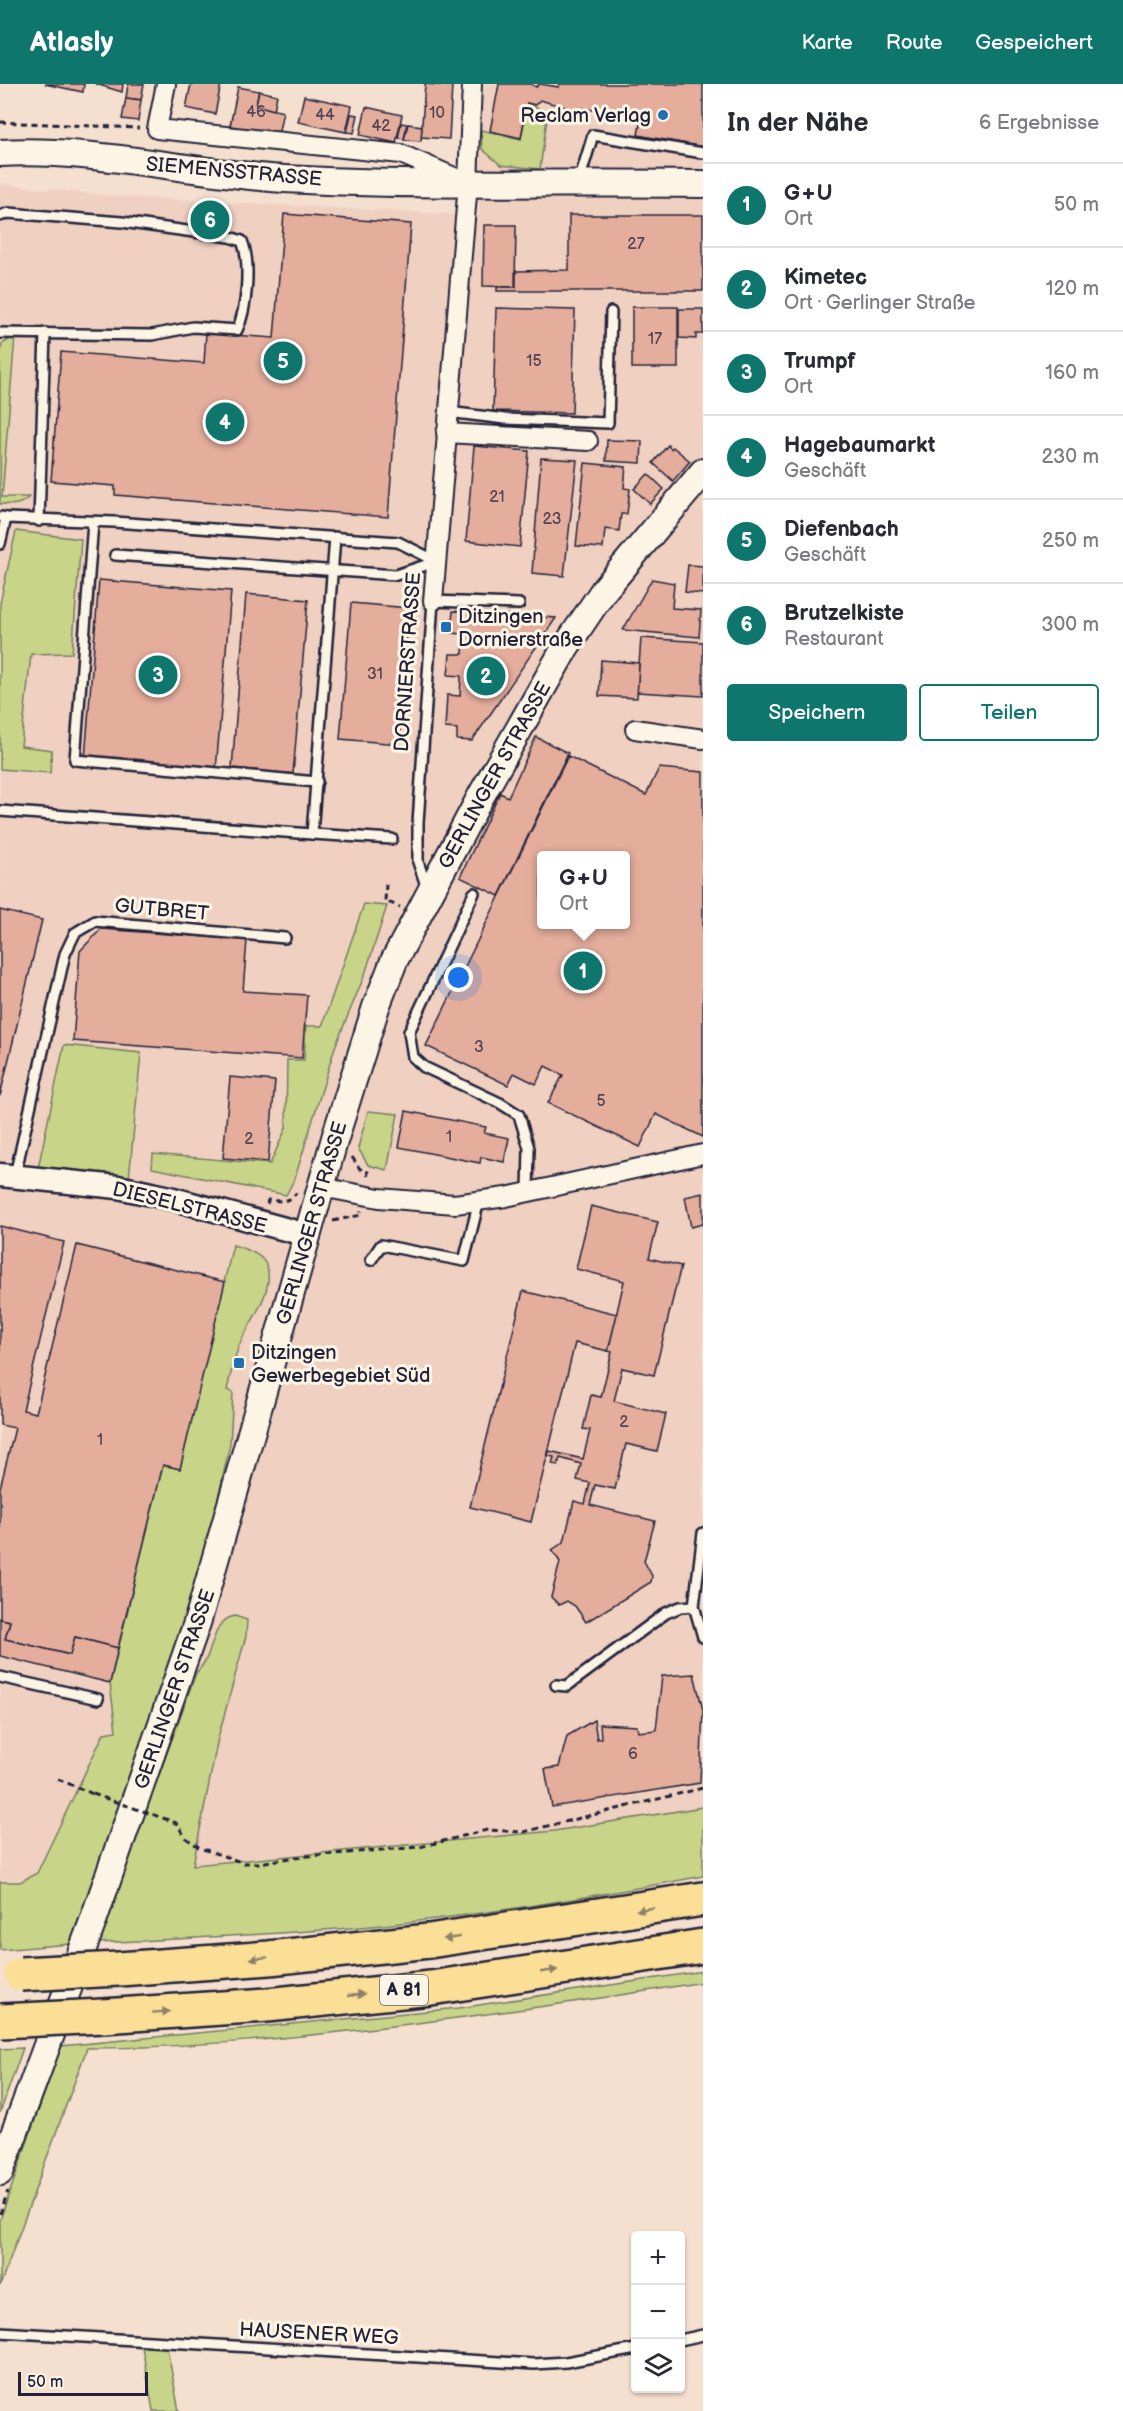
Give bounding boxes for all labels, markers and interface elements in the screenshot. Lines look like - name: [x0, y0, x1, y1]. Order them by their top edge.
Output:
- text: Atlasly: [30, 26, 113, 59]
- text: Karte: [801, 30, 853, 55]
- text: Route: [886, 30, 942, 55]
- text: Gespeichert: [975, 30, 1093, 55]
- house number: 46: [246, 103, 266, 122]
- house number: 10: [429, 104, 445, 123]
- place label: Reclam Verlag: [520, 104, 651, 128]
- house number: 44: [315, 106, 335, 125]
- marker: Reclam Verlag: [656, 108, 670, 122]
- text: In der Nähe: [727, 108, 869, 139]
- text: 6 Ergebnisse: [979, 111, 1099, 135]
- house number: 42: [371, 117, 391, 136]
- street label: SIEMENSSTRASSE: [145, 152, 323, 192]
- text: G+U: [784, 180, 832, 207]
- text: 1: [742, 193, 751, 217]
- text: 50 m: [1054, 193, 1099, 217]
- pin: 6: [190, 198, 230, 242]
- text: Ort: [784, 207, 813, 231]
- house number: 27: [627, 235, 645, 254]
- text: Kimetec: [784, 264, 867, 291]
- text: 2: [741, 277, 752, 301]
- text: 120 m: [1046, 277, 1099, 301]
- text: Ort · Gerlinger Straße: [784, 291, 975, 315]
- house number: 17: [648, 330, 662, 349]
- pin: 5: [264, 338, 302, 384]
- text: Trumpf: [784, 348, 856, 375]
- house number: 15: [526, 352, 542, 371]
- text: 3: [741, 361, 752, 385]
- text: 160 m: [1045, 361, 1099, 385]
- text: Ort: [784, 375, 813, 399]
- pin: 4: [206, 400, 244, 444]
- text: Hagebaumarkt: [784, 432, 935, 459]
- text: 4: [741, 445, 752, 469]
- text: 230 m: [1042, 445, 1099, 469]
- text: Geschäft: [784, 459, 866, 483]
- house number: 21: [489, 488, 505, 507]
- house number: 23: [543, 510, 562, 529]
- text: Diefenbach: [784, 516, 899, 543]
- text: 5: [741, 529, 752, 553]
- text: 250 m: [1042, 529, 1099, 553]
- text: Geschäft: [784, 543, 866, 567]
- street label: DORNIERSTRASSE: [390, 571, 426, 753]
- text: Brutzelkiste: [784, 600, 904, 627]
- place label: Ditzingen Dornierstraße: [458, 605, 583, 652]
- text: 6: [740, 613, 753, 637]
- text: 300 m: [1041, 613, 1099, 637]
- marker: Ditzingen Dornierstraße: [439, 620, 453, 634]
- text: Restaurant: [784, 627, 884, 651]
- pin: 3: [138, 652, 178, 698]
- pin: 2: [466, 654, 506, 698]
- house number: 31: [367, 665, 383, 684]
- street label: GERLINGER STRASSE: [433, 678, 556, 873]
- button: Speichern: [727, 684, 907, 741]
- button: Teilen: [919, 684, 1099, 741]
- popup: [537, 851, 630, 929]
- text: G+U: [559, 865, 608, 892]
- text: Ort: [559, 892, 588, 916]
- street label: GUTBRET: [114, 894, 210, 926]
- pin: 1: [564, 948, 602, 994]
- your location: [444, 963, 473, 992]
- house number: 3: [474, 1038, 484, 1057]
- house number: 5: [596, 1092, 606, 1111]
- street label: GERLINGER STRASSE: [271, 1119, 352, 1328]
- house number: 1: [446, 1128, 452, 1147]
- house number: 2: [244, 1130, 254, 1149]
- street label: DIESELSTRASSE: [110, 1177, 269, 1239]
- place label: Ditzingen Gewerbegebiet Süd: [251, 1341, 431, 1388]
- marker: Ditzingen Gewerbegebiet Süd: [232, 1356, 246, 1370]
- house number: 2: [619, 1413, 629, 1432]
- house number: 1: [97, 1431, 103, 1450]
- street label: GERLINGER STRASSE: [129, 1586, 220, 1793]
- house number: 6: [628, 1745, 638, 1764]
- one-way arrow: [636, 1905, 655, 1914]
- one-way arrow: [443, 1934, 462, 1943]
- one-way arrow: [249, 1954, 268, 1963]
- one-way arrow: [540, 1966, 559, 1975]
- road number: A 81: [380, 1975, 428, 2005]
- one-way arrow: [346, 1991, 365, 2000]
- one-way arrow: [152, 2007, 171, 2017]
- map controls: [631, 2231, 685, 2393]
- button: +: [631, 2231, 685, 2285]
- button: −: [631, 2285, 685, 2339]
- street label: HAUSENER WEG: [239, 2318, 399, 2350]
- button: layers: [631, 2339, 685, 2393]
- scale bar: [18, 2369, 148, 2396]
- text: 50 m: [27, 2373, 63, 2392]

